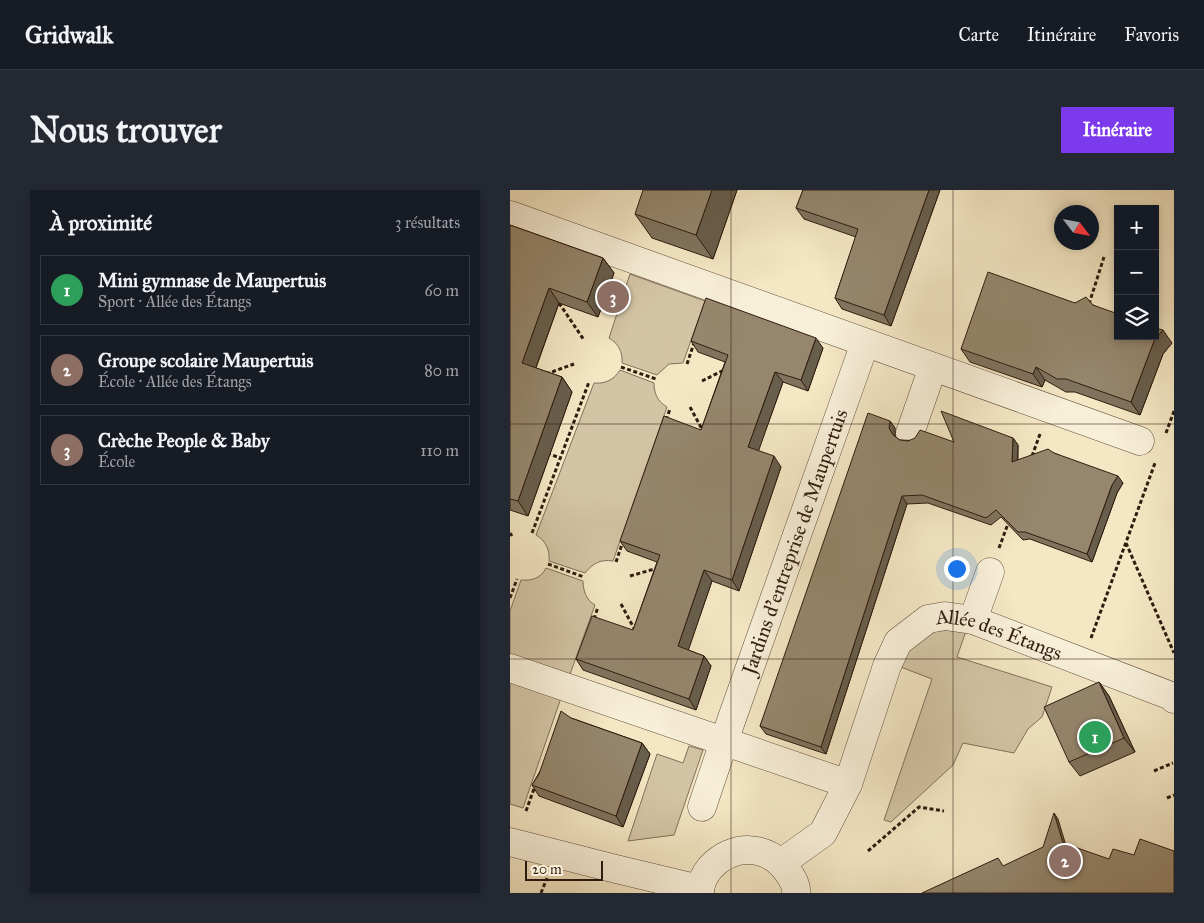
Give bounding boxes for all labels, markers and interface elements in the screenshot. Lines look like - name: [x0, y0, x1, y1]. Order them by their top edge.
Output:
- text: Gridwalk: [25, 20, 113, 50]
- text: Carte: [959, 24, 999, 46]
- text: Itinéraire: [1027, 24, 1096, 46]
- text: Favoris: [1124, 24, 1179, 46]
- button: Itinéraire: [1061, 107, 1174, 153]
- text: Nous trouver: [30, 109, 222, 152]
- north arrow: [1054, 205, 1099, 250]
- map controls: [1114, 205, 1159, 340]
- button: +: [1114, 205, 1159, 250]
- text: À proximité: [50, 210, 152, 236]
- text: 3 résultats: [395, 213, 460, 232]
- button: −: [1114, 250, 1159, 295]
- text: Mini gymnase de Maupertuis: [98, 269, 326, 292]
- pin: 3: [597, 278, 629, 316]
- text: 1: [64, 281, 70, 300]
- text: 60 m: [425, 281, 459, 300]
- text: Sport · Allée des Étangs: [98, 292, 251, 311]
- button: layers: [1114, 295, 1159, 340]
- text: Groupe scolaire Maupertuis: [98, 349, 314, 372]
- text: 2: [63, 361, 71, 380]
- text: 80 m: [424, 361, 459, 380]
- text: École · Allée des Étangs: [98, 372, 252, 391]
- street label: Jardins d'entreprise de Maupertuis: [736, 406, 853, 680]
- text: Crèche People & Baby: [98, 429, 270, 452]
- text: 3: [64, 441, 70, 460]
- text: 110 m: [420, 441, 459, 460]
- text: École: [98, 452, 135, 471]
- your location: [944, 556, 970, 582]
- street label: Allée des Étangs: [932, 603, 1066, 665]
- pin: 1: [1079, 718, 1111, 756]
- pin: 2: [1049, 842, 1081, 880]
- scale bar: [525, 858, 602, 881]
- text: 20 m: [532, 861, 562, 878]

